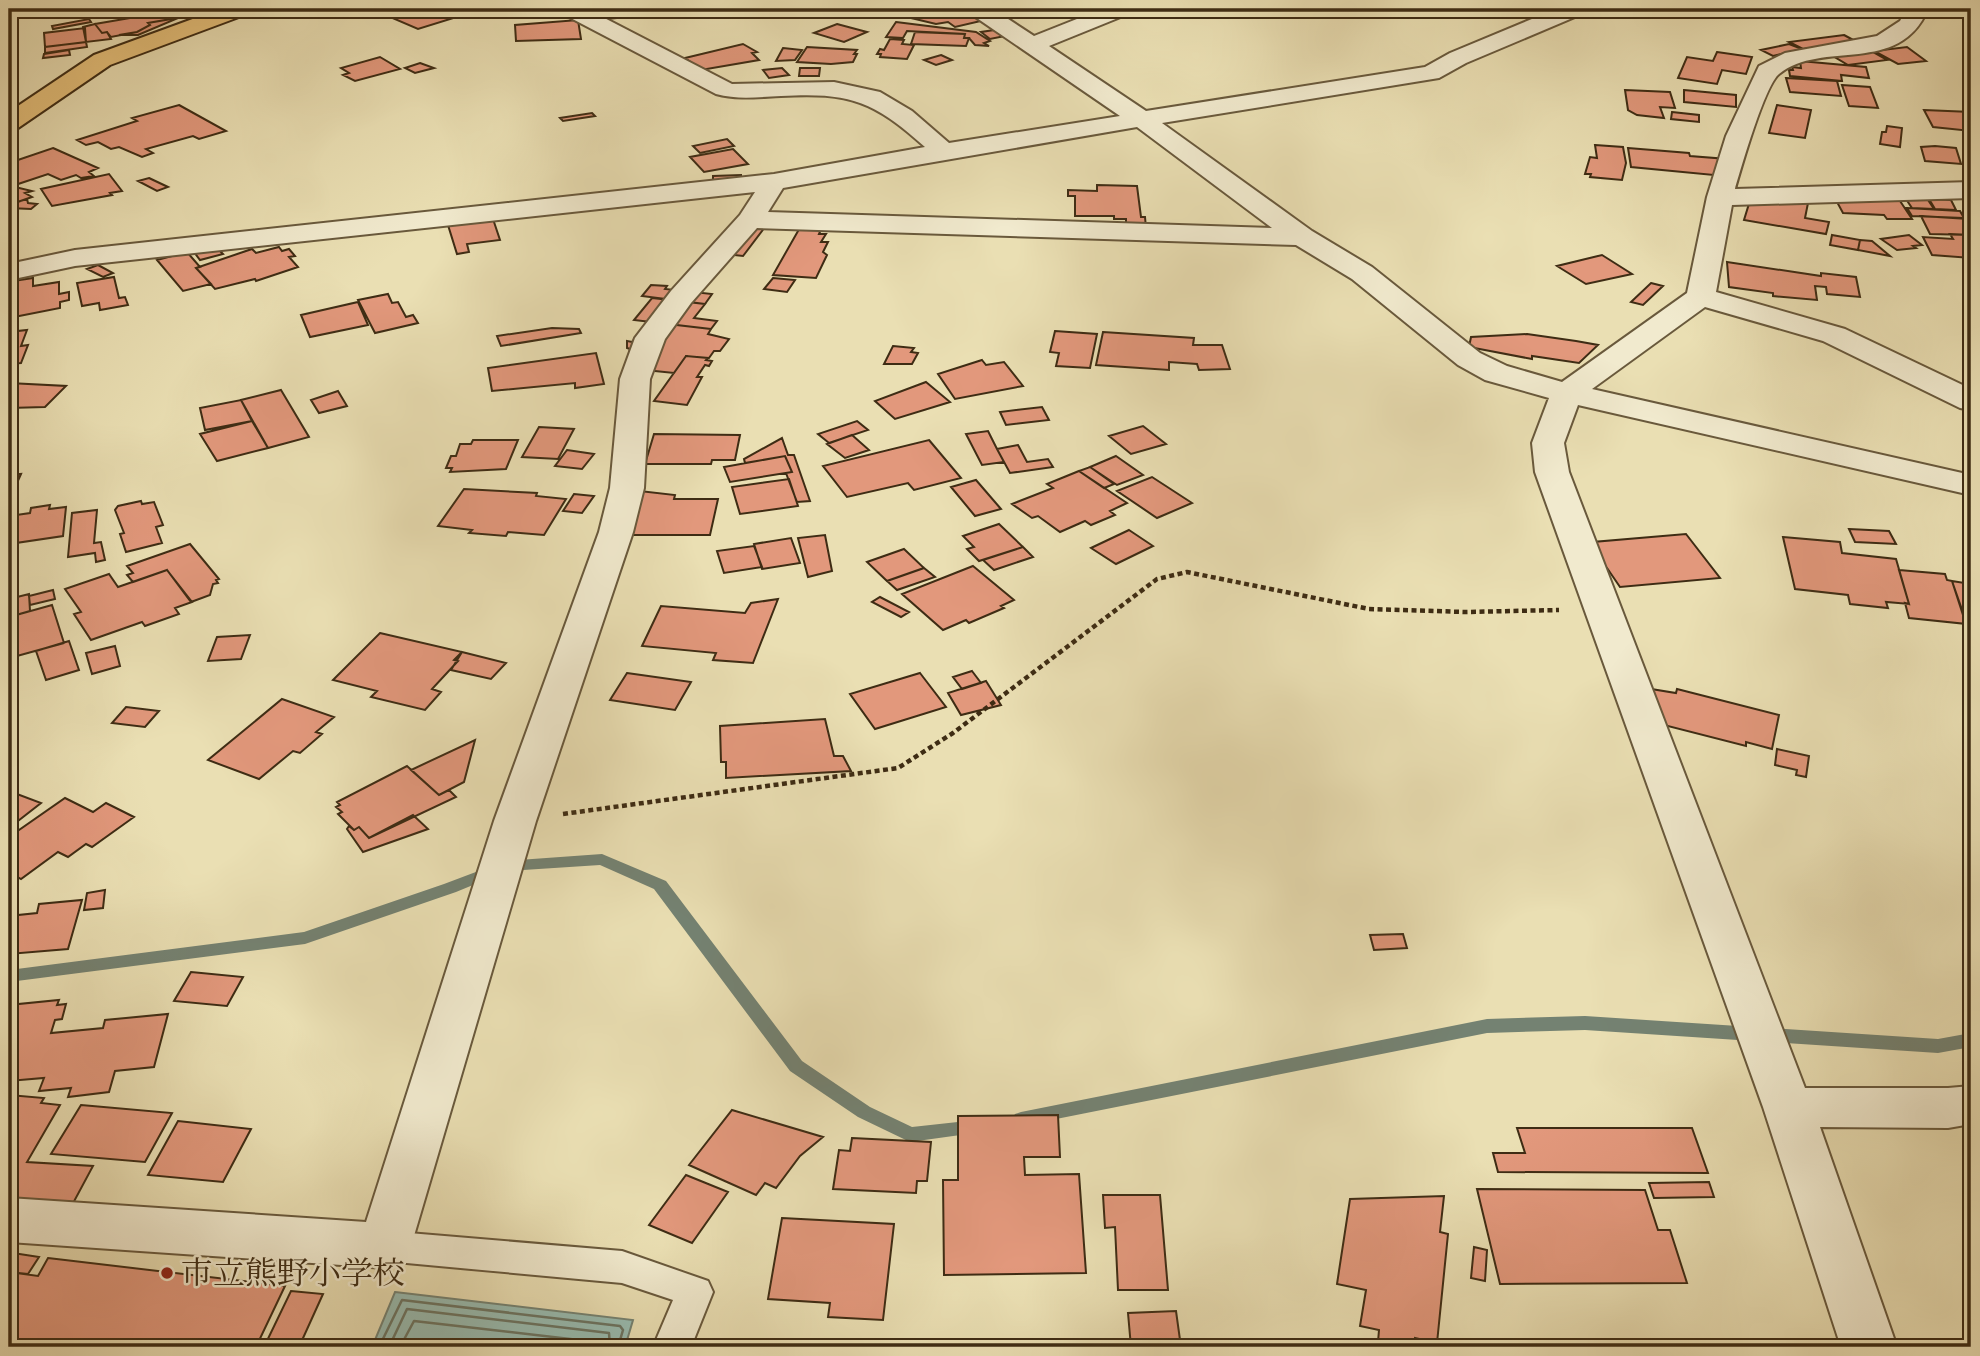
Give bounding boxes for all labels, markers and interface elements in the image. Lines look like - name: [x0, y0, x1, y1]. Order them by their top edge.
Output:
- place label: 市立熊野小学校: [181, 1257, 405, 1292]
- marker: 市立熊野小学校: [159, 1265, 175, 1281]

